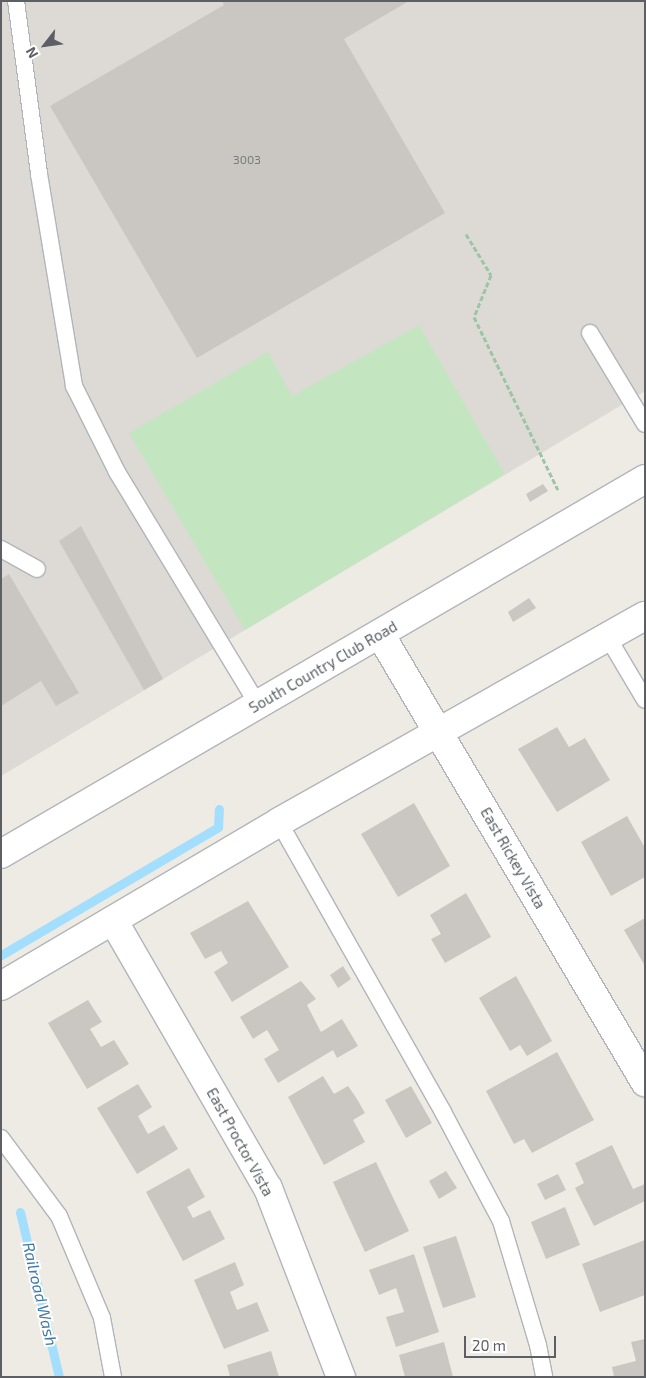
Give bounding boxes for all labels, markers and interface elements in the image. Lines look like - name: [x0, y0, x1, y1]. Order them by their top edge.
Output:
- north arrow: [20, 20, 70, 70]
- text: N: [22, 44, 41, 61]
- house number: 3003: [233, 153, 261, 167]
- street label: South Country Club Road: [245, 617, 401, 717]
- street label: East Rickey Vista: [477, 804, 549, 912]
- street label: East Proctor Vista: [203, 1084, 277, 1200]
- water label: Railroad Wash: [19, 1240, 61, 1348]
- scale bar: [466, 1326, 558, 1358]
- text: 20 m: [472, 1336, 506, 1354]

